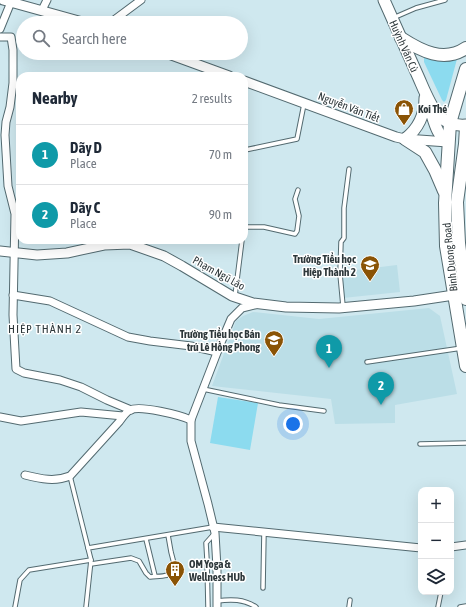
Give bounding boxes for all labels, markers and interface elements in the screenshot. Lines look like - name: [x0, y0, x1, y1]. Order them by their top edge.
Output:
- search box: [16, 16, 248, 60]
- street label: Huỳnh Văn Cù: [387, 18, 421, 74]
- icon: search: [30, 27, 52, 49]
- text: Search here: [62, 30, 127, 47]
- text: Nearby: [32, 88, 78, 108]
- street label: Nguyễn Văn Tiết: [316, 90, 382, 124]
- text: 2 results: [192, 91, 232, 106]
- shop icon: Koi Thé: [393, 98, 415, 126]
- place label: Koi Thé: [418, 103, 447, 115]
- text: Dãy D: [70, 139, 102, 156]
- text: 1: [42, 147, 48, 162]
- text: 70 m: [209, 147, 232, 162]
- text: Place: [70, 156, 97, 171]
- text: Dãy C: [70, 199, 100, 216]
- text: 2: [42, 207, 48, 222]
- text: 90 m: [209, 207, 232, 222]
- text: Place: [70, 216, 97, 231]
- street label: Binh Duong Road: [440, 222, 460, 292]
- place label: Trường Tiểu học Hiệp Thành 2: [293, 252, 357, 278]
- street label: Phạm Ngũ Lão: [190, 254, 247, 293]
- school or university icon: Trường Tiểu học Hiệp Thành 2: [359, 254, 381, 282]
- district label: HIỆP THÀNH 2: [8, 322, 82, 336]
- place label: Trường Tiểu học Bán trú Lê Hồng Phong: [180, 327, 260, 353]
- school or university icon: Trường Tiểu học Bán trú Lê Hồng Phong: [263, 329, 285, 357]
- pin: 1: [316, 335, 342, 368]
- pin: 2: [368, 372, 394, 405]
- your location: [283, 414, 303, 434]
- map controls: [418, 487, 454, 595]
- button: +: [418, 487, 454, 523]
- button: −: [418, 523, 454, 559]
- place label: OM Yoga & Wellness HUb: [188, 558, 245, 583]
- building icon: OM Yoga & Wellness HUb: [164, 559, 186, 587]
- button: layers: [418, 559, 454, 595]

